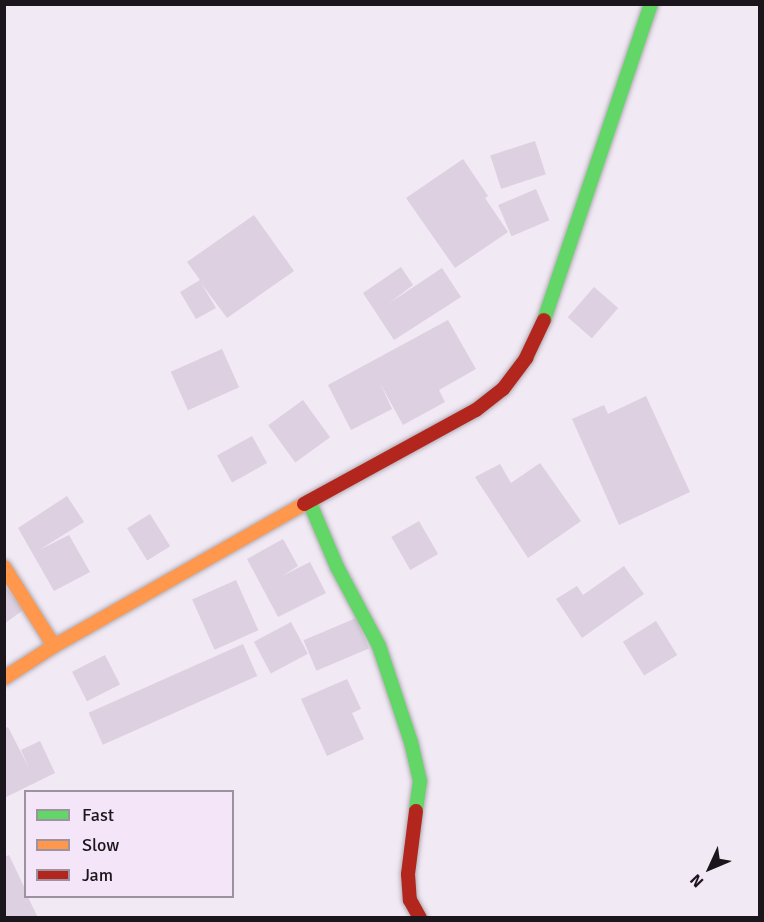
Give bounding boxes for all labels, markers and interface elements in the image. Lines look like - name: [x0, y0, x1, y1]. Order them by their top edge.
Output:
- legend: [24, 790, 234, 898]
- text: Fast: [82, 804, 114, 826]
- text: Slow: [82, 834, 119, 856]
- north arrow: [680, 838, 740, 898]
- text: Jam: [82, 864, 113, 886]
- text: N: [686, 870, 708, 891]

